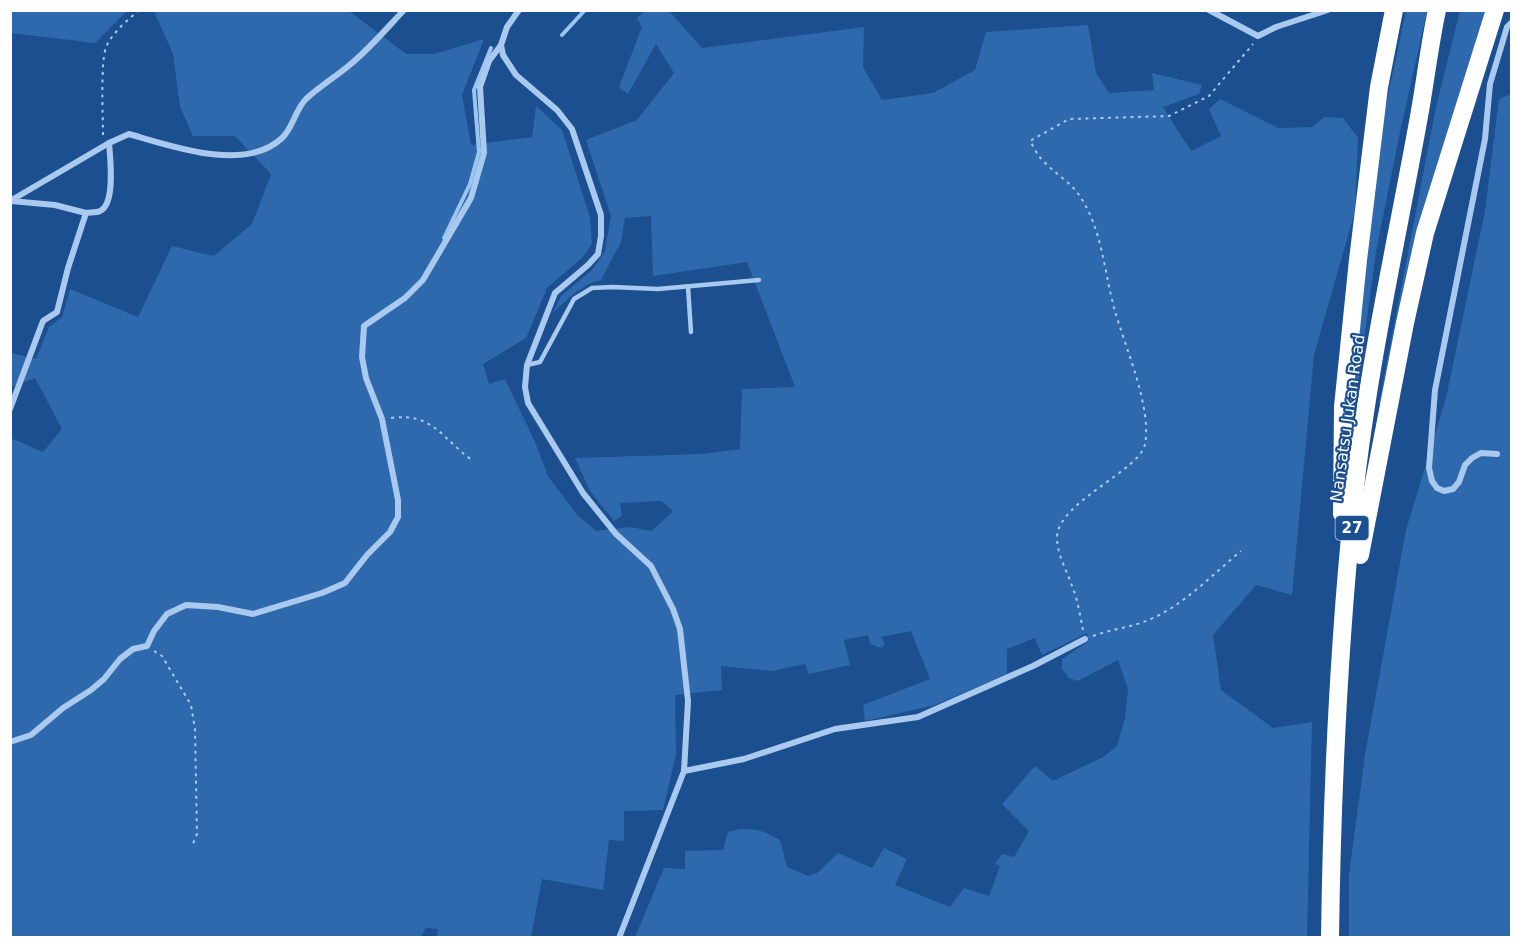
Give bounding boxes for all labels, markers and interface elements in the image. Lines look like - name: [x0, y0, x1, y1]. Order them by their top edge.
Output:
- street label: Nansatsu Jukan Road: [1326, 333, 1369, 503]
- road number: 27: [1336, 516, 1368, 540]

